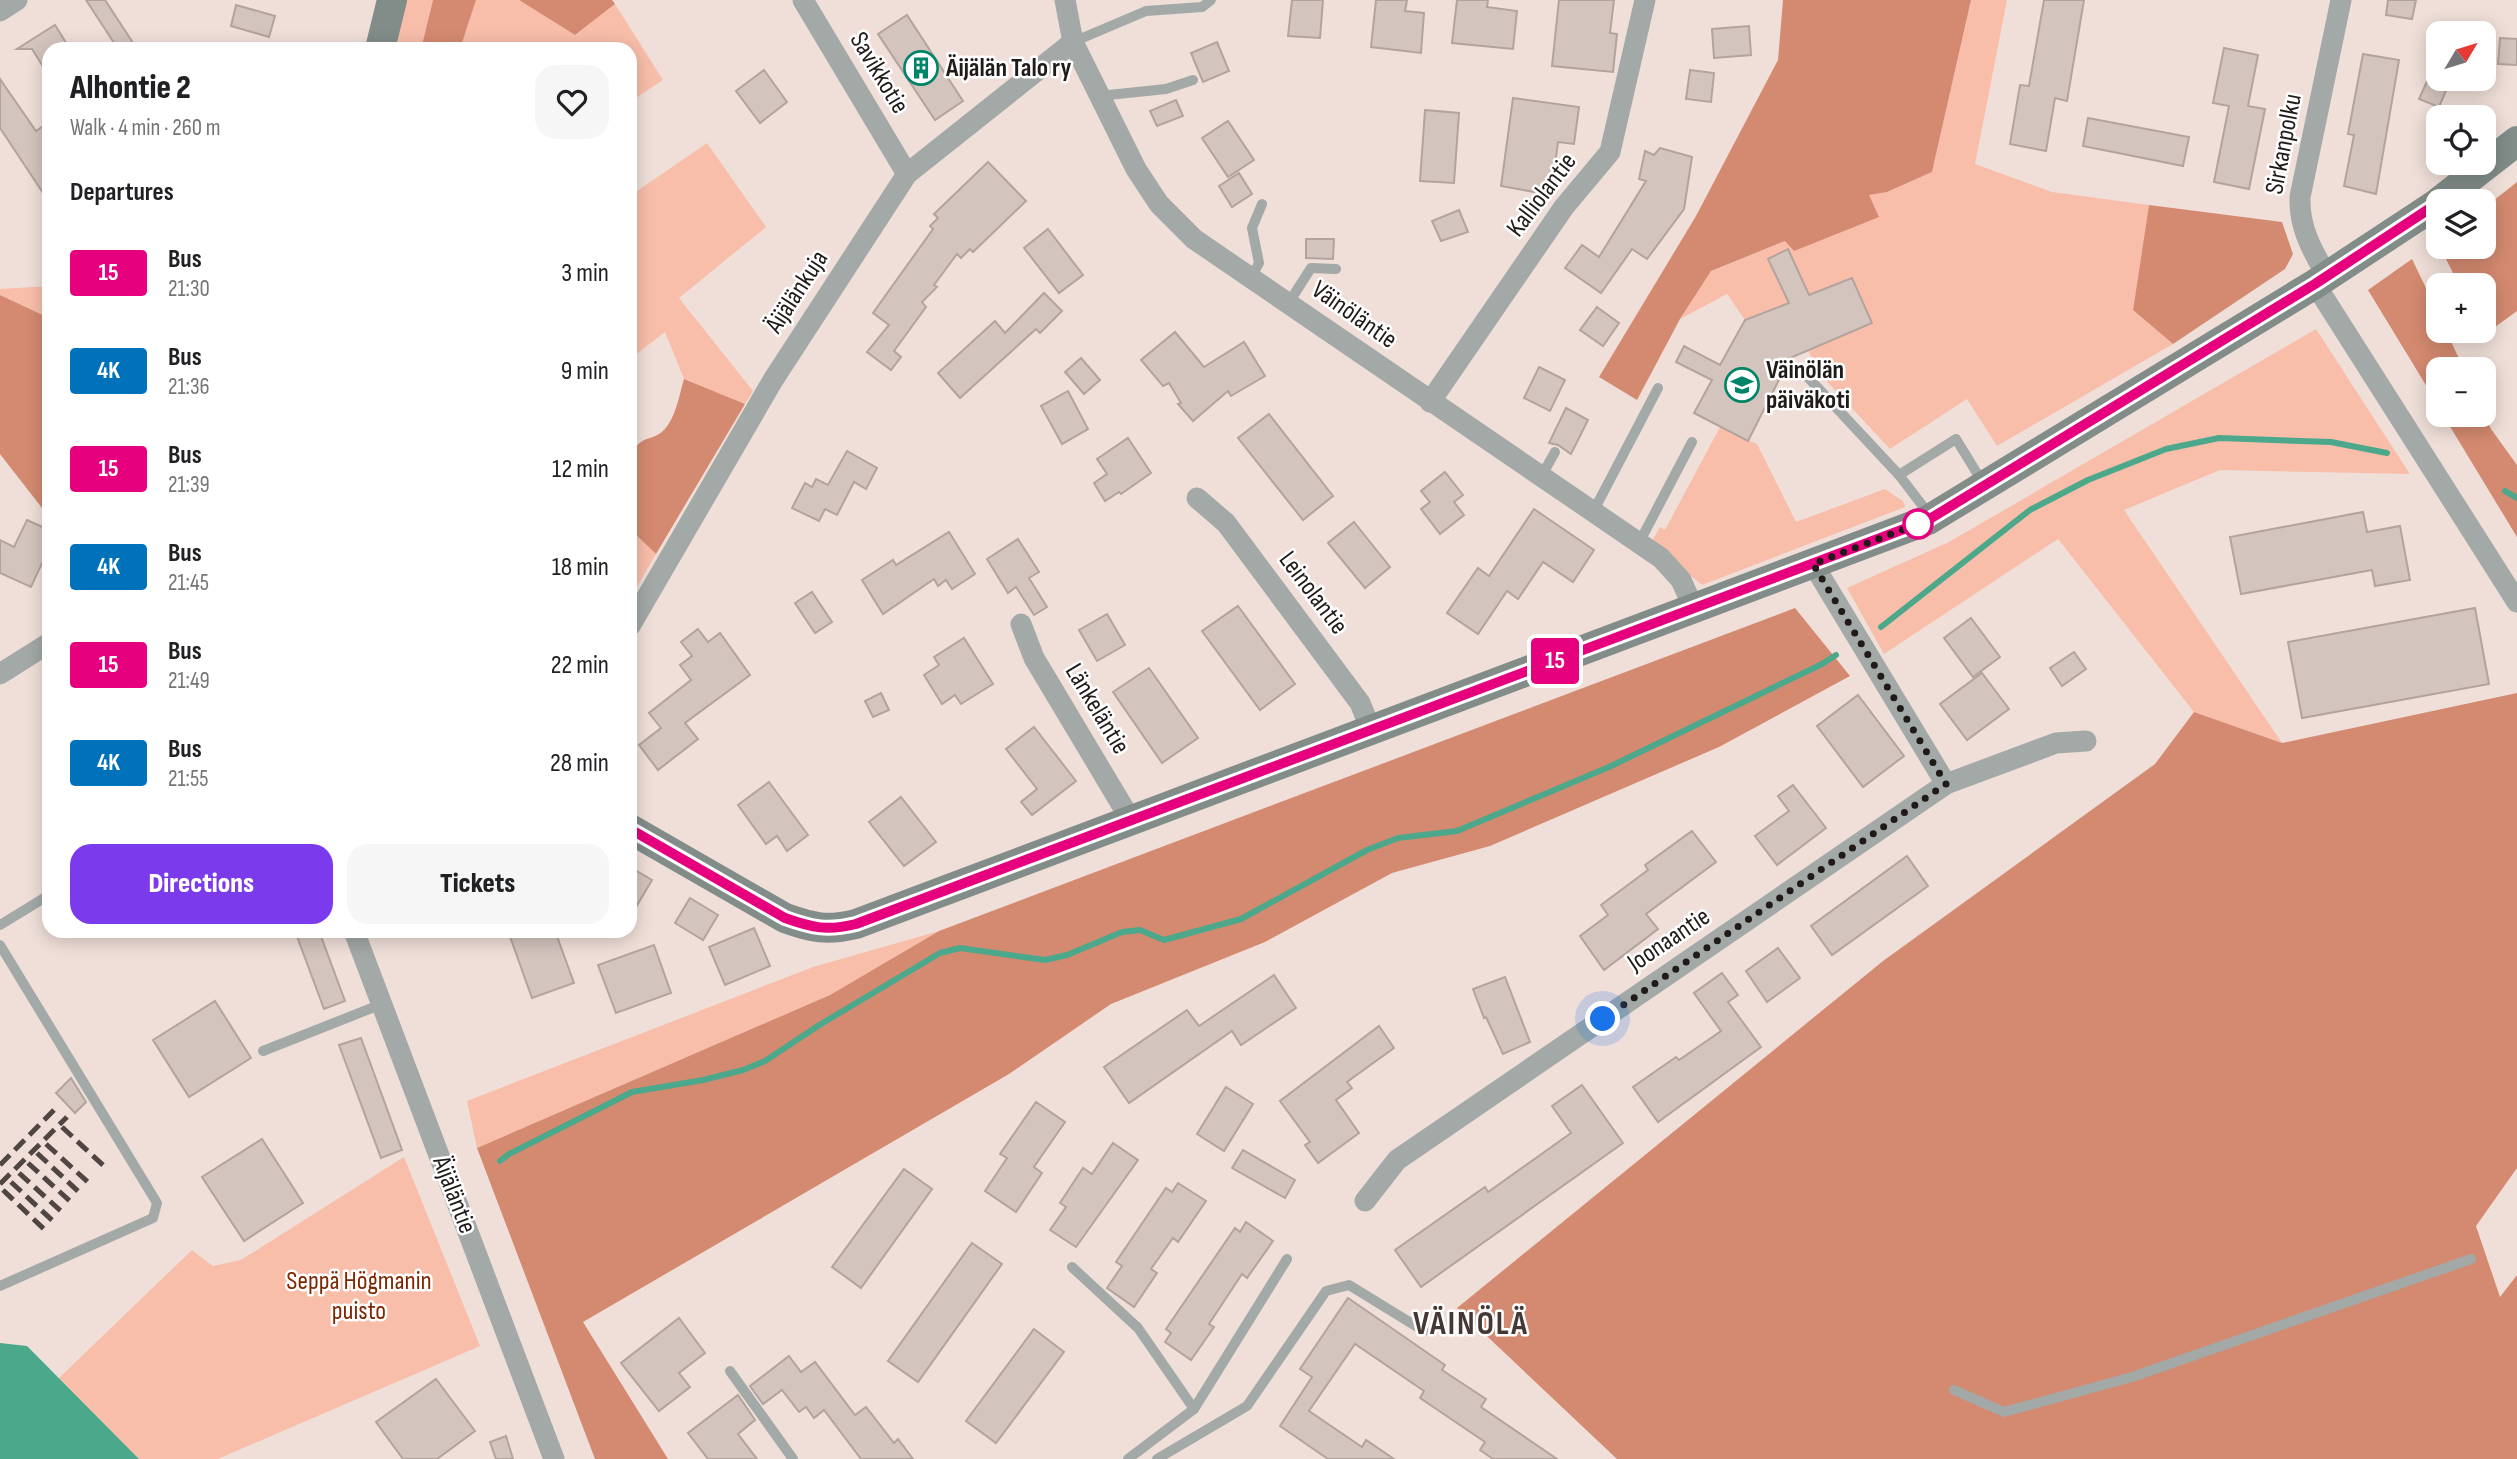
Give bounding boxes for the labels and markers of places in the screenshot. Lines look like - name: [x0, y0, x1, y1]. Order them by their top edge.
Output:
- building icon: Äijälän Talo ry: [902, 49, 940, 87]
- place label: Äijälän Talo ry: [945, 53, 1071, 84]
- place label: Väinölän päiväkoti: [1766, 355, 1850, 416]
- school or university icon: Väinölän päiväkoti: [1723, 366, 1761, 404]
- unlabelled marker: [1903, 509, 1933, 539]

